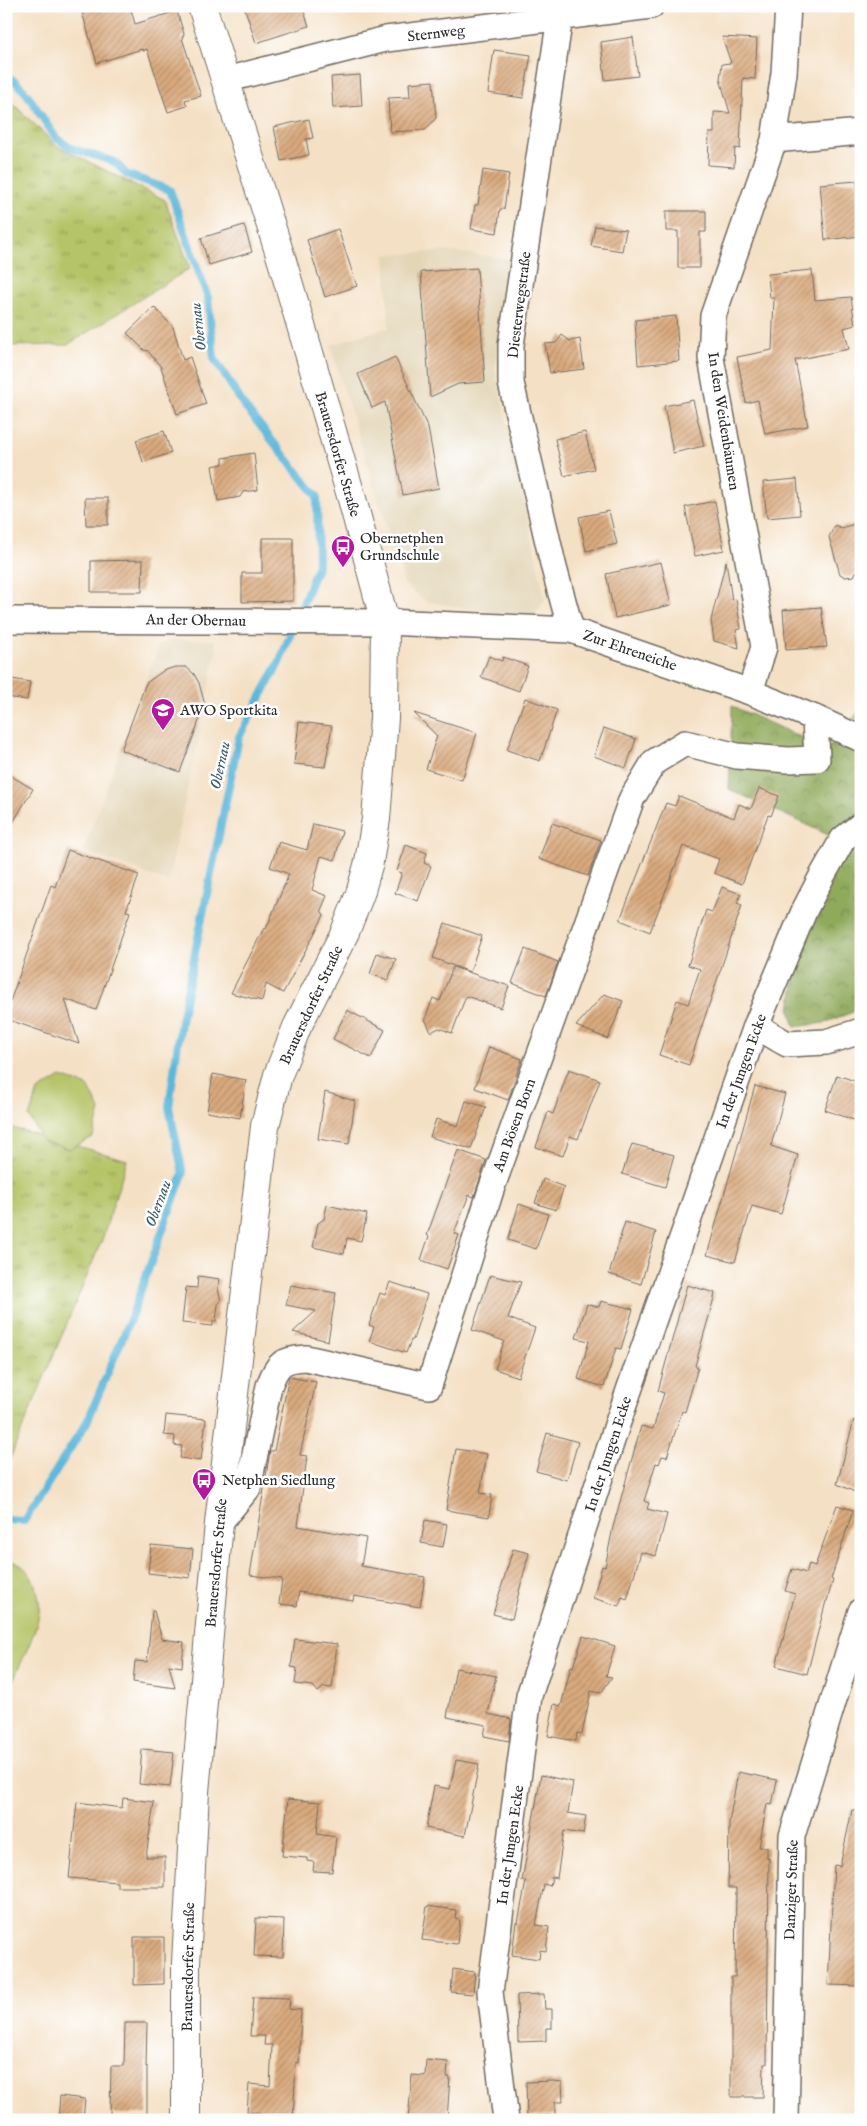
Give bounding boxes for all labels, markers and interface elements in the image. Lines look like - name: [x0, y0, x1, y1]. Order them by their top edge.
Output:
- street label: Sternweg: [406, 20, 467, 46]
- street label: Diesterwegstraße: [504, 250, 535, 360]
- water label: Obernau: [186, 302, 212, 352]
- street label: In den Weidenbäumen: [703, 351, 744, 492]
- street label: Brauersdorfer Straße: [311, 389, 365, 519]
- place label: Obernetphen Grundschule: [360, 529, 444, 565]
- bus stop icon: Obernetphen Grundschule: [330, 534, 356, 568]
- street label: An der Obernau: [145, 610, 246, 631]
- street label: Zur Ehreneiche: [580, 626, 679, 675]
- school or university icon: AWO Sportkita: [150, 697, 176, 731]
- place label: AWO Sportkita: [179, 701, 278, 720]
- water label: Obernau: [206, 740, 236, 791]
- street label: Brauersdorfer Straße: [275, 942, 347, 1068]
- street label: In der Jungen Ecke: [712, 1011, 771, 1131]
- street label: Am Bösen Born: [488, 1076, 540, 1175]
- water label: Obernau: [141, 1178, 177, 1230]
- street label: In der Jungen Ecke: [581, 1394, 636, 1515]
- bus stop icon: Netphen Siedlung: [191, 1467, 217, 1501]
- place label: Netphen Siedlung: [222, 1471, 336, 1490]
- street label: Brauersdorfer Straße: [201, 1498, 232, 1628]
- street label: In der Jungen Ecke: [493, 1784, 528, 1906]
- street label: Danziger Straße: [780, 1839, 803, 1941]
- street label: Brauersdorfer Straße: [178, 1902, 199, 2032]

